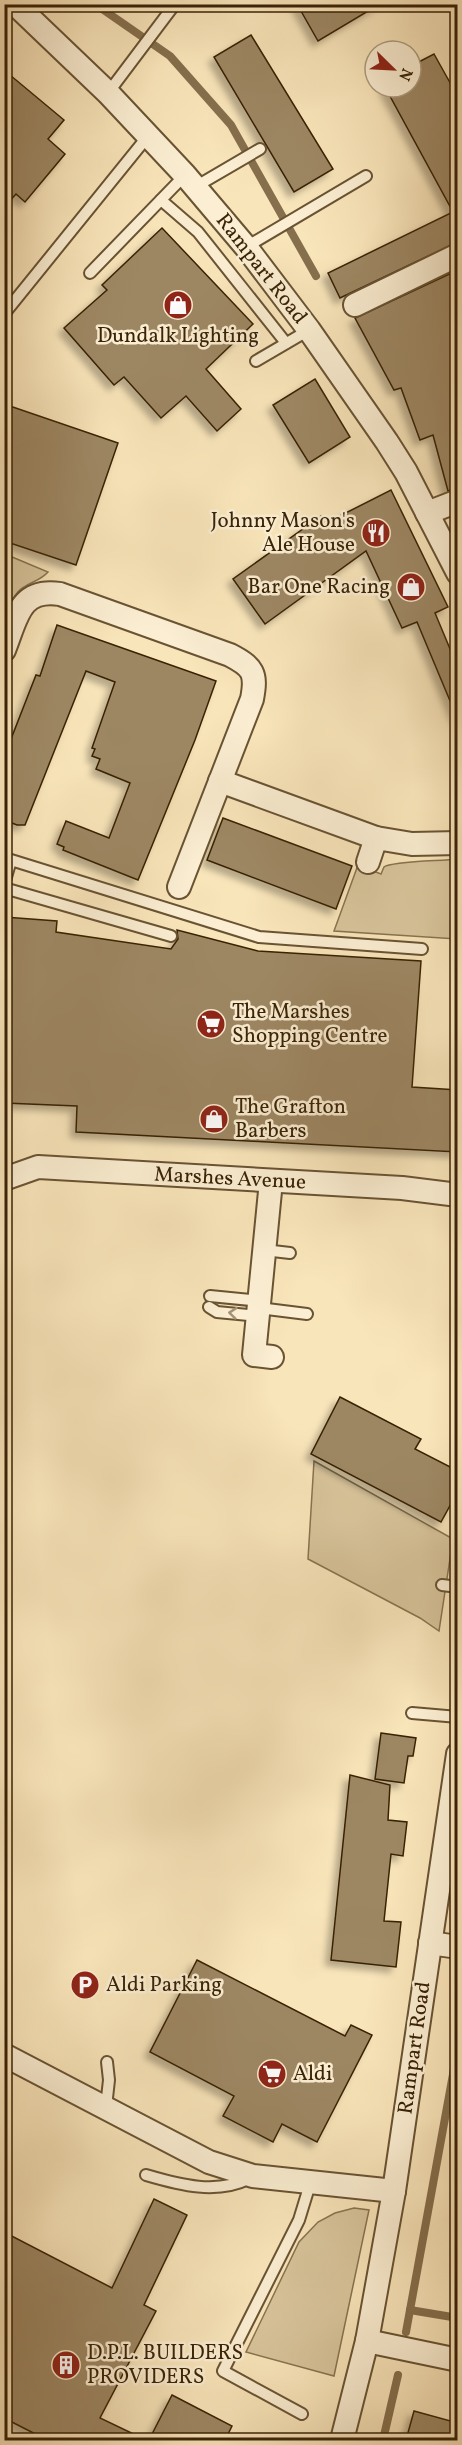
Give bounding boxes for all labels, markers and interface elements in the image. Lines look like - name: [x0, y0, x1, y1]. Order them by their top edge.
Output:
- north arrow: [363, 39, 423, 99]
- text: N: [392, 65, 417, 84]
- street label: Rampart Road: [208, 207, 314, 331]
- shop icon: Dundalk Lighting: [162, 289, 194, 321]
- place label: Dundalk Lighting: [97, 322, 259, 351]
- place label: Johnny Mason's Ale House: [211, 507, 355, 560]
- restaurant icon: Johnny Mason's Ale House: [360, 517, 392, 549]
- shop icon: Bar One Racing: [395, 571, 427, 603]
- place label: Bar One Racing: [248, 573, 390, 602]
- place label: The Marshes Shopping Centre: [232, 998, 388, 1051]
- supermarket icon: The Marshes Shopping Centre: [195, 1008, 227, 1040]
- place label: The Grafton Barbers: [235, 1093, 346, 1146]
- shop icon: The Grafton Barbers: [198, 1103, 230, 1135]
- street label: Marshes Avenue: [153, 1161, 307, 1197]
- one-way arrow: [228, 1307, 237, 1320]
- parking icon: Aldi Parking: [69, 1969, 101, 2001]
- place label: Aldi Parking: [106, 1971, 222, 2000]
- street label: Rampart Road: [391, 1980, 439, 2116]
- supermarket icon: Aldi: [256, 2058, 288, 2090]
- place label: Aldi: [293, 2060, 332, 2089]
- place label: D.P.L. BUILDERS PROVIDERS: [87, 2339, 243, 2392]
- building icon: D.P.L. BUILDERS PROVIDERS: [50, 2349, 82, 2381]

